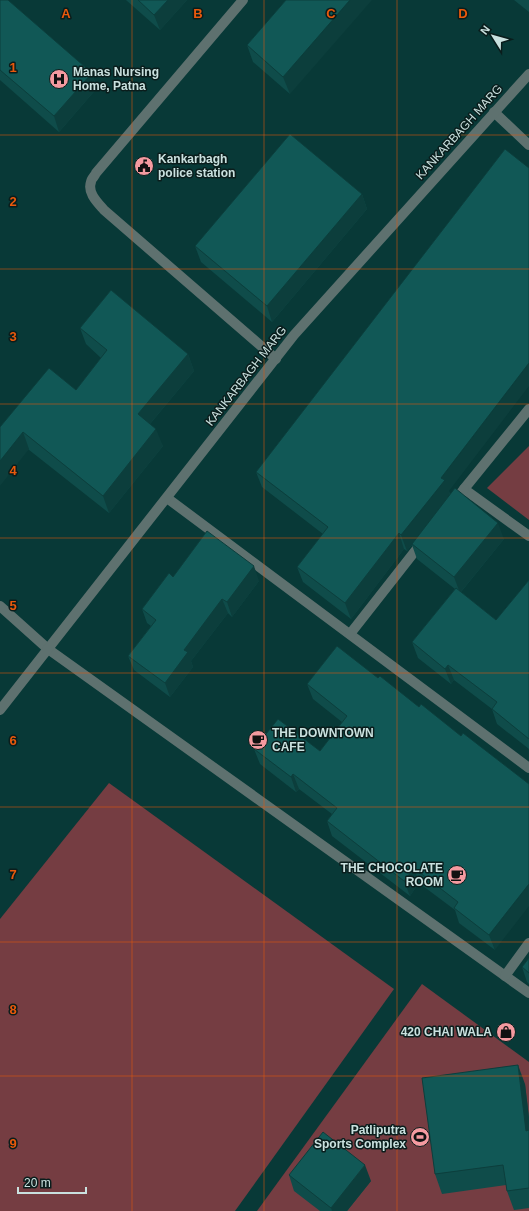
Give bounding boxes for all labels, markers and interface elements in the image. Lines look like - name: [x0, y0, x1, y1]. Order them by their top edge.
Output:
- text: A: [61, 6, 71, 21]
- text: B: [193, 6, 203, 21]
- text: C: [326, 6, 336, 21]
- text: D: [458, 6, 468, 21]
- north arrow: [473, 16, 513, 56]
- text: N: [478, 23, 492, 37]
- text: 1: [9, 60, 17, 75]
- place label: Manas Nursing Home, Patna: [73, 65, 159, 93]
- hospital icon: Manas Nursing Home, Patna: [48, 68, 70, 90]
- street label: KANKARBAGH MARG: [413, 82, 505, 182]
- place label: Kankarbagh police station: [158, 152, 235, 180]
- public building icon: Kankarbagh police station: [133, 155, 155, 177]
- text: 2: [9, 194, 17, 209]
- street label: KANKARBAGH MARG: [203, 323, 289, 429]
- text: 3: [9, 329, 17, 344]
- text: 4: [9, 463, 17, 478]
- text: 5: [9, 598, 17, 613]
- place label: THE DOWNTOWN CAFE: [272, 726, 374, 754]
- cafe icon: THE DOWNTOWN CAFE: [247, 729, 269, 751]
- text: 6: [9, 733, 17, 748]
- place label: THE CHOCOLATE ROOM: [341, 861, 443, 889]
- cafe icon: THE CHOCOLATE ROOM: [446, 864, 468, 886]
- text: 7: [9, 867, 17, 882]
- text: 8: [9, 1002, 17, 1017]
- shop icon: 420 CHAI WALA: [495, 1021, 517, 1043]
- place label: 420 CHAI WALA: [401, 1025, 492, 1039]
- place label: Patliputra Sports Complex: [314, 1123, 406, 1151]
- sports icon: Patliputra Sports Complex: [409, 1126, 431, 1148]
- text: 9: [9, 1136, 17, 1151]
- scale bar: [18, 1169, 86, 1195]
- text: 20 m: [24, 1176, 51, 1190]

